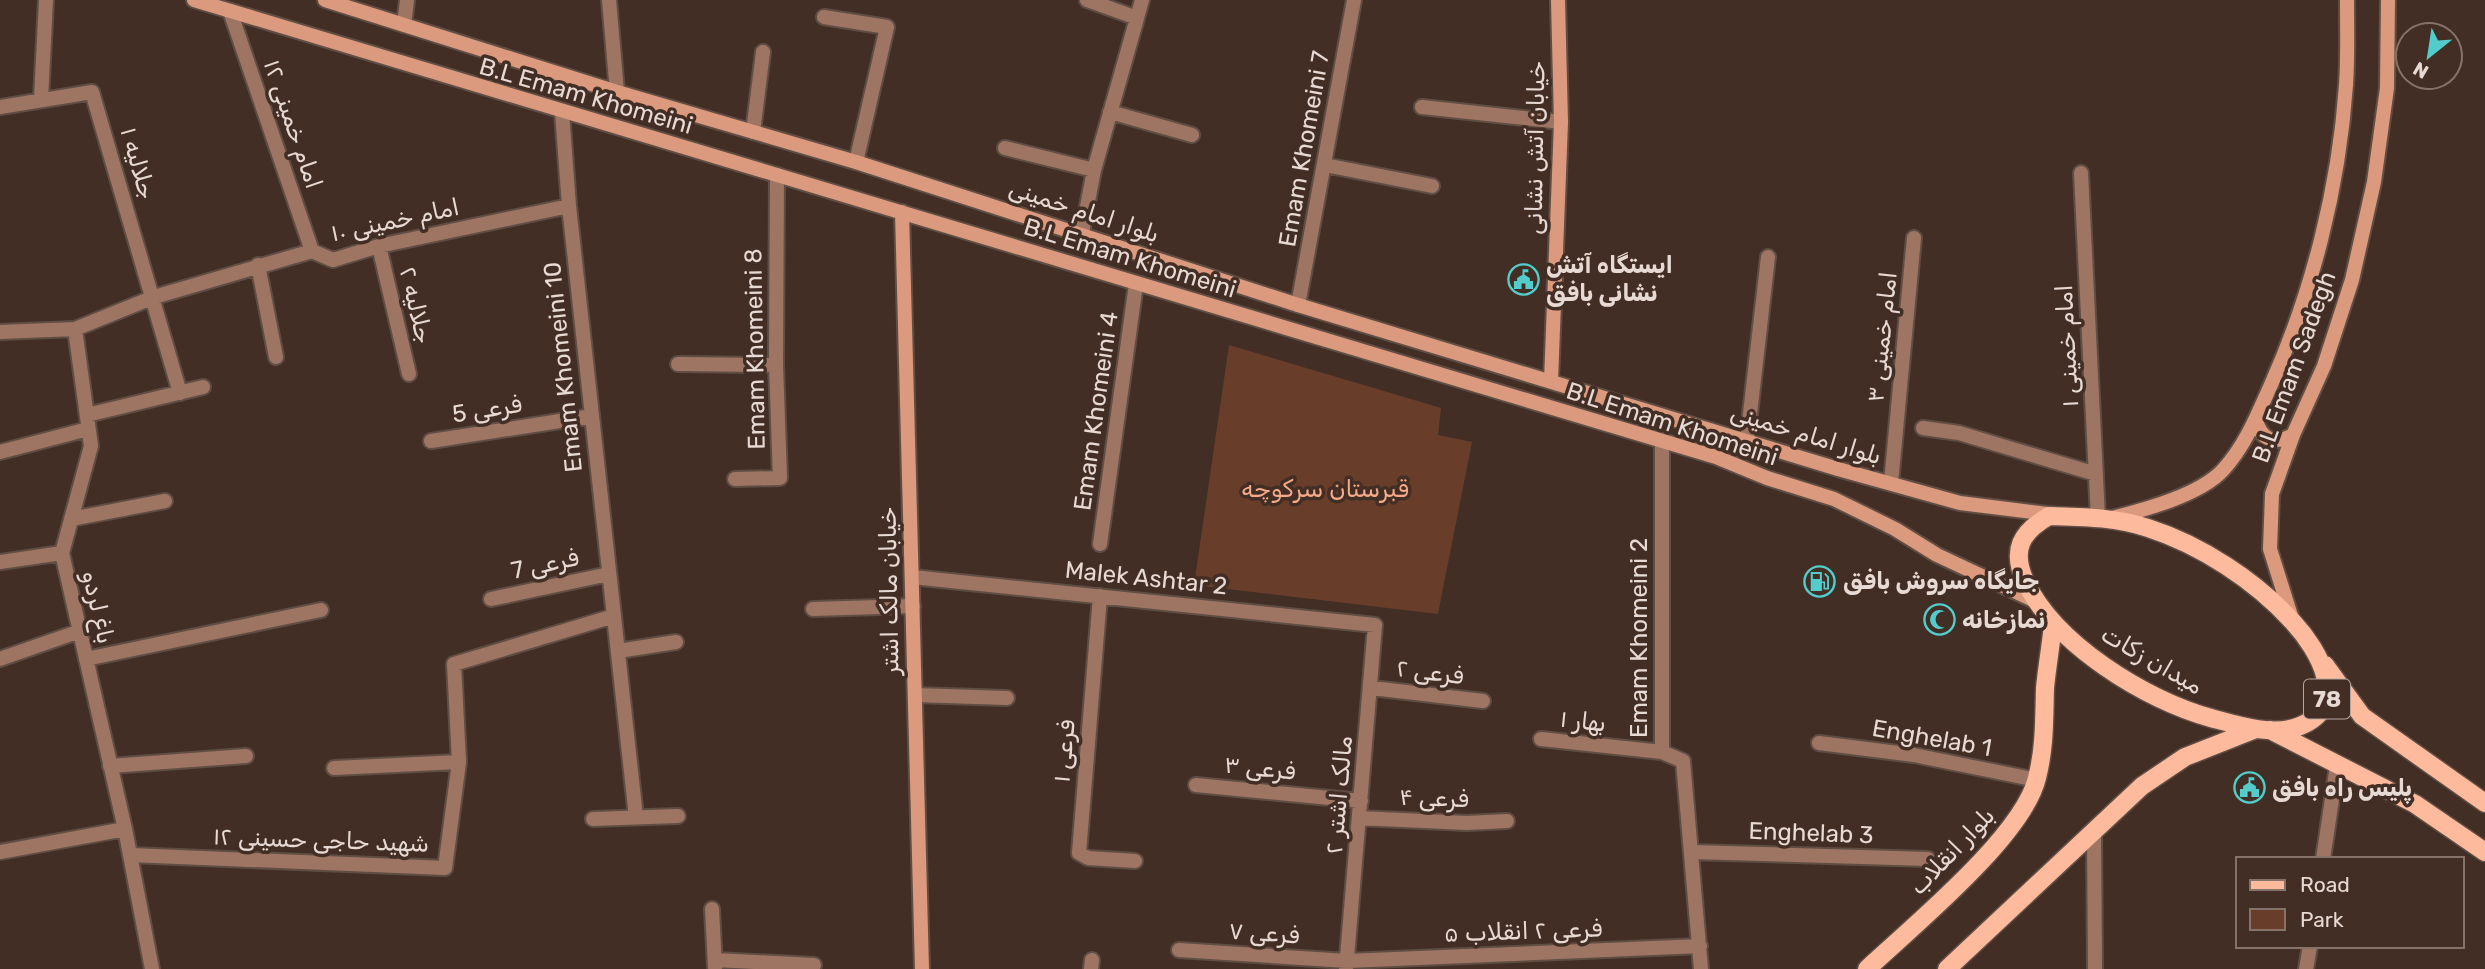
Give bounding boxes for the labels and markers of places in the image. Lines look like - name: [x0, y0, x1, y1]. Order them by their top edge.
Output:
- place label: ایستگاه آتش نشانی بافق: [1546, 251, 1673, 307]
- public building icon: ایستگاه آتش نشانی بافق: [1506, 262, 1540, 296]
- fuel station icon: جایگاه سروش بافق: [1803, 564, 1837, 598]
- place label: جایگاه سروش بافق: [1843, 567, 2039, 595]
- mosque icon: نمازخانه: [1922, 603, 1956, 637]
- place label: نمازخانه: [1962, 606, 2045, 634]
- public building icon: پلیس راه بافق: [2232, 771, 2266, 805]
- place label: پلیس راه بافق: [2272, 774, 2412, 805]

